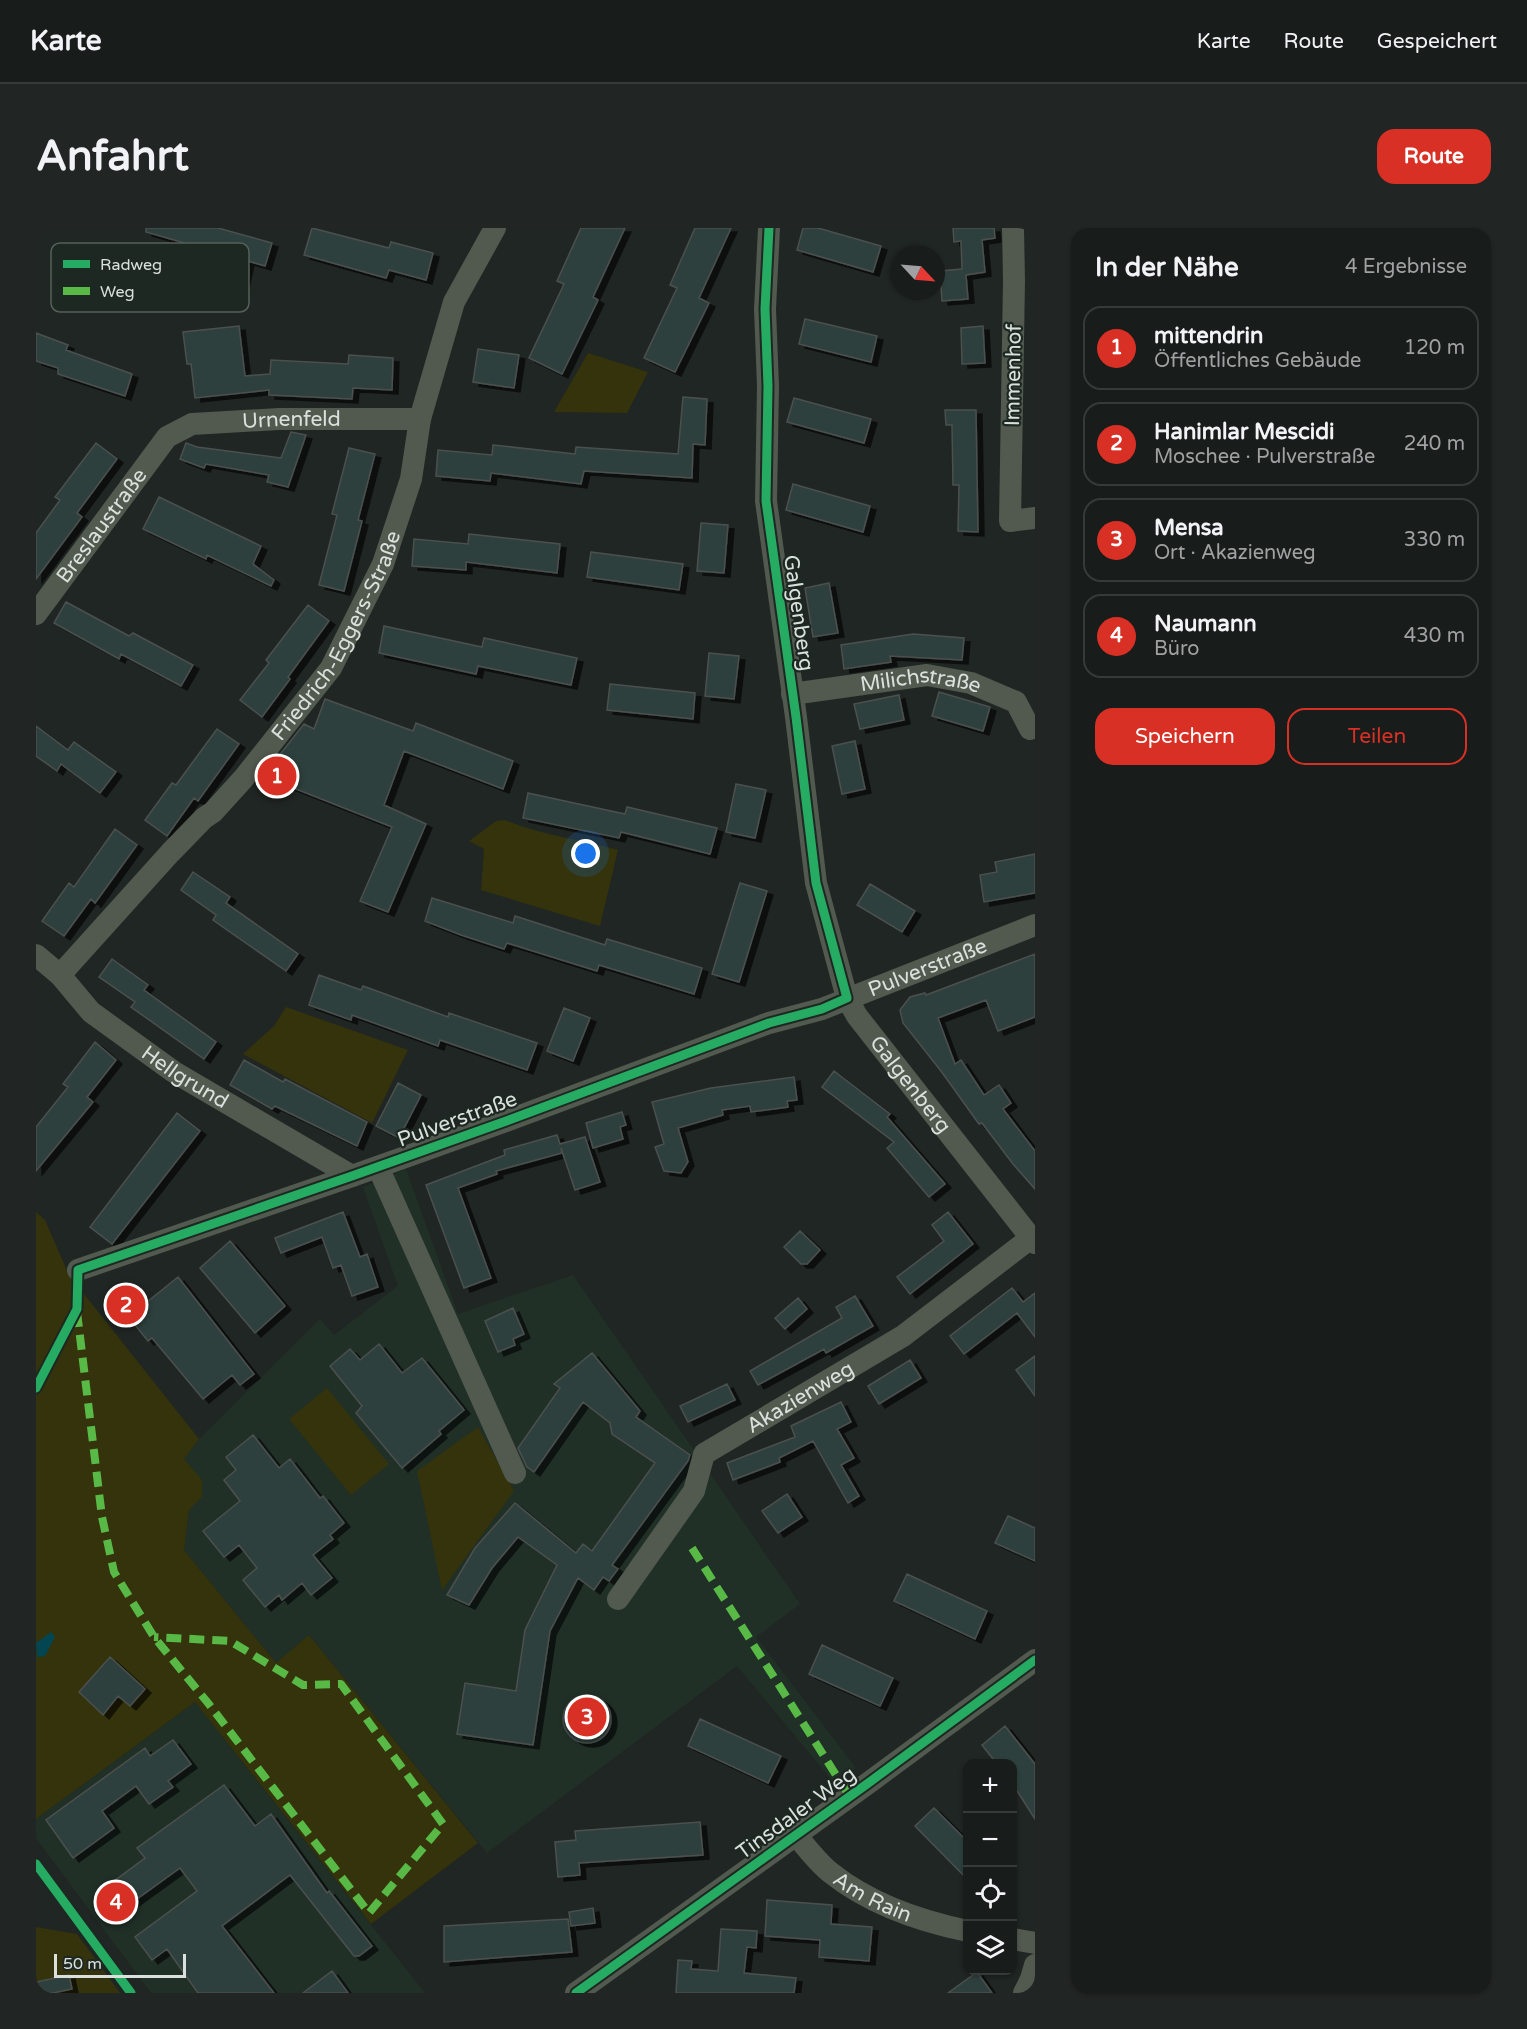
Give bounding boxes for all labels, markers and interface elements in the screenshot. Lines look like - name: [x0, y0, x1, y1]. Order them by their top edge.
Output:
- text: Karte: [30, 24, 102, 58]
- text: Karte: [1197, 29, 1251, 54]
- text: Route: [1284, 29, 1344, 54]
- text: Gespeichert: [1377, 29, 1497, 54]
- button: Route: [1377, 129, 1491, 184]
- text: Anfahrt: [36, 131, 189, 182]
- legend: [51, 243, 249, 312]
- north arrow: [891, 246, 945, 300]
- text: In der Nähe: [1095, 252, 1239, 283]
- text: Radweg: [100, 255, 162, 275]
- text: 4 Ergebnisse: [1345, 255, 1467, 279]
- text: Weg: [100, 282, 135, 302]
- text: mittendrin: [1154, 323, 1263, 349]
- street label: Immenhof: [1000, 324, 1027, 426]
- text: 1: [1110, 336, 1123, 360]
- text: 120 m: [1404, 336, 1465, 360]
- text: Öffentliches Gebäude: [1154, 349, 1361, 373]
- street label: Urnenfeld: [242, 407, 341, 434]
- text: Hanimlar Mescidi: [1154, 419, 1335, 445]
- text: 2: [1110, 432, 1123, 456]
- text: 240 m: [1404, 432, 1465, 456]
- text: Moschee · Pulverstraße: [1154, 445, 1375, 469]
- street label: Breslaustraße: [51, 464, 153, 588]
- text: Mensa: [1154, 515, 1224, 541]
- street label: Friedrich-Eggers-Straße: [266, 528, 406, 746]
- text: 3: [1110, 528, 1123, 552]
- text: 330 m: [1404, 528, 1465, 552]
- text: Ort · Akazienweg: [1154, 541, 1316, 565]
- street label: Galgenberg: [778, 553, 819, 673]
- text: Naumann: [1154, 611, 1257, 637]
- text: 4: [1110, 624, 1123, 648]
- text: 430 m: [1404, 624, 1465, 648]
- text: Büro: [1154, 637, 1199, 661]
- street label: Milichstraße: [858, 663, 985, 699]
- button: Speichern: [1095, 708, 1275, 765]
- button: Teilen: [1287, 708, 1467, 765]
- pin: 1: [258, 754, 296, 798]
- your location: [571, 839, 600, 868]
- street label: Pulverstraße: [865, 933, 991, 1003]
- street label: Galgenberg: [864, 1031, 956, 1138]
- street label: Hellgrund: [136, 1041, 233, 1114]
- street label: Pulverstraße: [394, 1086, 520, 1153]
- pin: 2: [106, 1282, 146, 1328]
- street label: Akazienweg: [742, 1356, 858, 1439]
- pin: 3: [568, 1694, 606, 1740]
- map controls: [963, 1759, 1017, 1975]
- button: +: [963, 1759, 1017, 1813]
- street label: Tinsdaler Weg: [732, 1762, 861, 1865]
- button: −: [963, 1813, 1017, 1867]
- street label: Am Rain: [828, 1867, 915, 1928]
- button: locate: [963, 1867, 1017, 1921]
- pin: 4: [96, 1880, 136, 1924]
- button: layers: [963, 1921, 1017, 1975]
- scale bar: [54, 1951, 186, 1978]
- text: 50 m: [63, 1954, 102, 1974]

